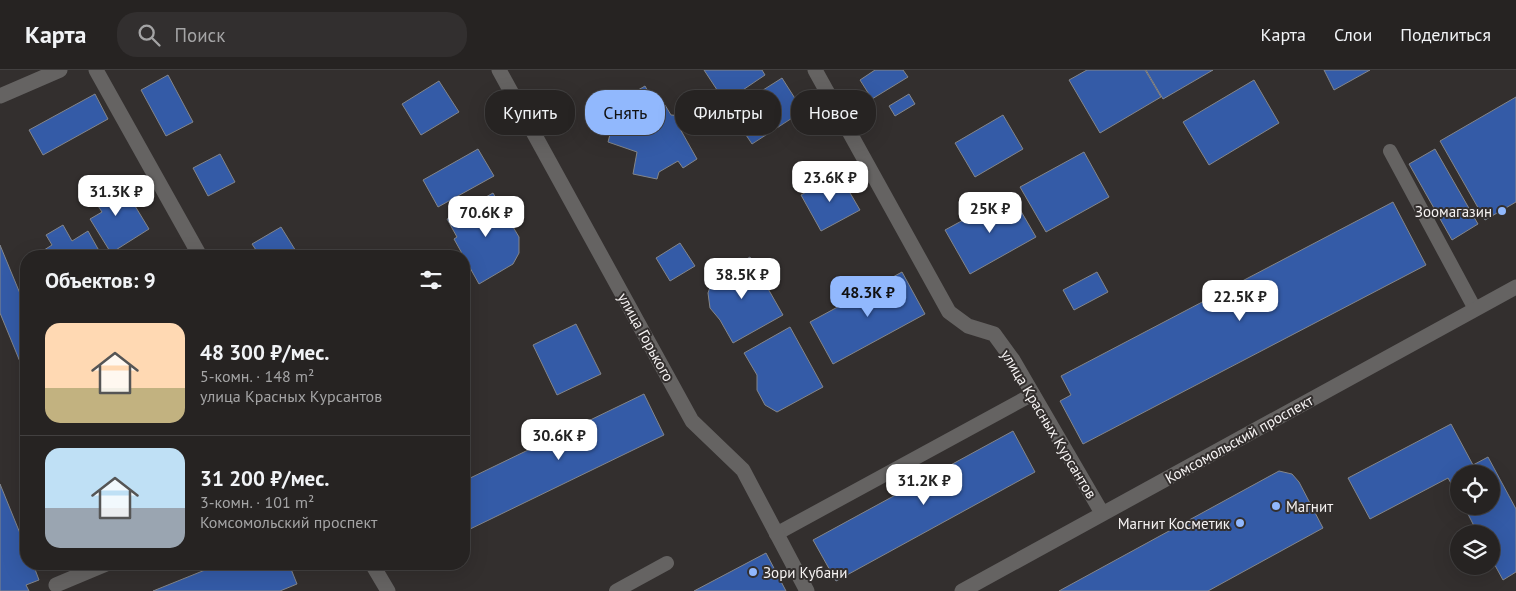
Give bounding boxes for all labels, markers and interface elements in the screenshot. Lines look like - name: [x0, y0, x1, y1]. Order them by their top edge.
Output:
- search box: [117, 12, 467, 57]
- text: Карта: [25, 19, 87, 50]
- icon: search: [135, 21, 163, 49]
- text: Поиск: [175, 23, 225, 47]
- text: Карта: [1261, 23, 1306, 46]
- text: Слои: [1334, 23, 1372, 46]
- text: Поделиться: [1400, 23, 1491, 46]
- chip: Купить: [485, 90, 575, 135]
- chip: Снять: [585, 90, 665, 135]
- chip: Фильтры: [675, 90, 781, 135]
- chip: Новое: [791, 90, 876, 135]
- pin: 23.6K ₽: [784, 160, 876, 203]
- text: 23.6K ₽: [803, 167, 857, 187]
- pin: 31.3K ₽: [70, 174, 162, 217]
- text: 31.3K ₽: [89, 181, 143, 201]
- pin: 25K ₽: [955, 191, 1025, 234]
- pin: 70.6K ₽: [440, 196, 532, 238]
- text: 25K ₽: [970, 198, 1010, 218]
- text: 70.6K ₽: [459, 202, 513, 222]
- place label: Зоомагазин: [1415, 202, 1492, 221]
- marker: Зоомагазин: [1496, 205, 1508, 217]
- pin: 38.5K ₽: [696, 258, 788, 300]
- text: 38.5K ₽: [715, 264, 769, 284]
- icon: filters: [417, 266, 445, 294]
- text: Объектов: 9: [45, 267, 156, 294]
- pin: 48.3K ₽: [822, 276, 914, 318]
- pin: 22.5K ₽: [1194, 280, 1286, 322]
- text: 48.3K ₽: [841, 282, 895, 302]
- text: 22.5K ₽: [1213, 286, 1267, 306]
- street label: улица Горького: [614, 289, 678, 385]
- text: 48 300 ₽/мес.: [200, 339, 329, 366]
- icon: home: [85, 343, 145, 403]
- street label: улица Красных Курсантов: [997, 346, 1101, 502]
- text: 5-комн. · 148 m²: [200, 366, 314, 386]
- text: улица Красных Курсантов: [200, 386, 382, 406]
- street label: Комсомольский проспект: [1162, 390, 1316, 488]
- pin: 30.6K ₽: [513, 418, 605, 461]
- text: 30.6K ₽: [532, 425, 586, 445]
- pin: 31.2K ₽: [878, 464, 970, 506]
- text: 31 200 ₽/мес.: [200, 465, 329, 492]
- map controls: [1450, 465, 1500, 575]
- button: locate: [1450, 465, 1500, 515]
- icon: home: [85, 468, 145, 528]
- text: 31.2K ₽: [897, 470, 951, 490]
- text: 3-комн. · 101 m²: [200, 492, 314, 512]
- place label: Магнит: [1286, 497, 1333, 516]
- marker: Магнит: [1270, 500, 1282, 512]
- text: Комсомольский проспект: [200, 512, 377, 532]
- place label: Магнит Косметик: [1118, 514, 1231, 533]
- marker: Магнит Косметик: [1234, 517, 1246, 529]
- button: layers: [1450, 525, 1500, 575]
- place label: Зори Кубани: [763, 563, 847, 582]
- marker: Зори Кубани: [747, 566, 759, 578]

